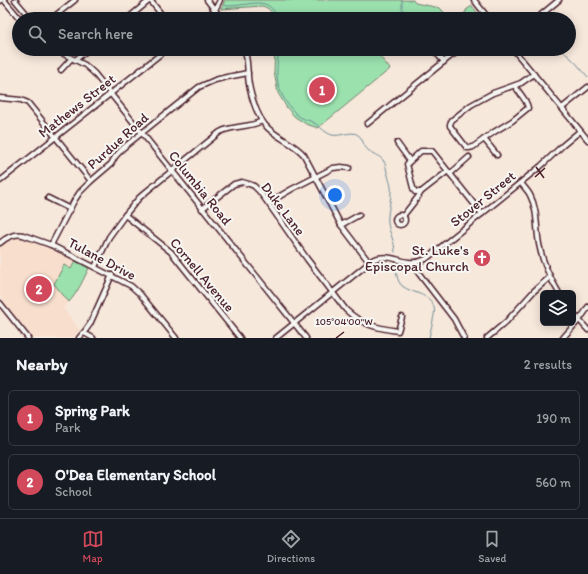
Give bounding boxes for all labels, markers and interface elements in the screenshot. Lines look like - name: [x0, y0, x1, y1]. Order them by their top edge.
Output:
- search box: [12, 12, 576, 56]
- icon: search: [26, 23, 48, 45]
- text: Search here: [58, 25, 133, 43]
- street label: Mathews Street: [35, 71, 119, 141]
- pin: 1: [309, 75, 335, 105]
- street label: Purdue Road: [84, 109, 152, 173]
- street label: Columbia Road: [165, 147, 235, 229]
- street label: Stover Street: [447, 167, 519, 231]
- street label: Duke Lane: [257, 179, 309, 239]
- your location: [325, 185, 345, 205]
- street label: Tulane Drive: [65, 234, 139, 284]
- street label: Cornell Avenue: [166, 235, 238, 316]
- place label: St. Luke's Episcopal Church: [365, 242, 470, 275]
- church icon: St. Luke's Episcopal Church: [472, 248, 492, 268]
- pin: 2: [26, 274, 52, 304]
- map controls: [540, 290, 576, 326]
- button: layers: [540, 290, 576, 326]
- text: 105°04'00"W: [315, 315, 373, 328]
- text: Nearby: [16, 354, 68, 374]
- text: 2 results: [524, 357, 572, 372]
- text: Spring Park: [55, 402, 130, 420]
- text: 1: [27, 411, 33, 426]
- text: 190 m: [536, 411, 571, 426]
- text: Park: [55, 420, 81, 435]
- text: O'Dea Elementary School: [55, 466, 216, 484]
- text: 2: [27, 475, 33, 490]
- text: 560 m: [535, 475, 571, 490]
- text: School: [55, 484, 92, 499]
- tab: Map: [82, 528, 104, 565]
- tab: Directions: [267, 528, 315, 565]
- tab: Saved: [478, 528, 506, 565]

